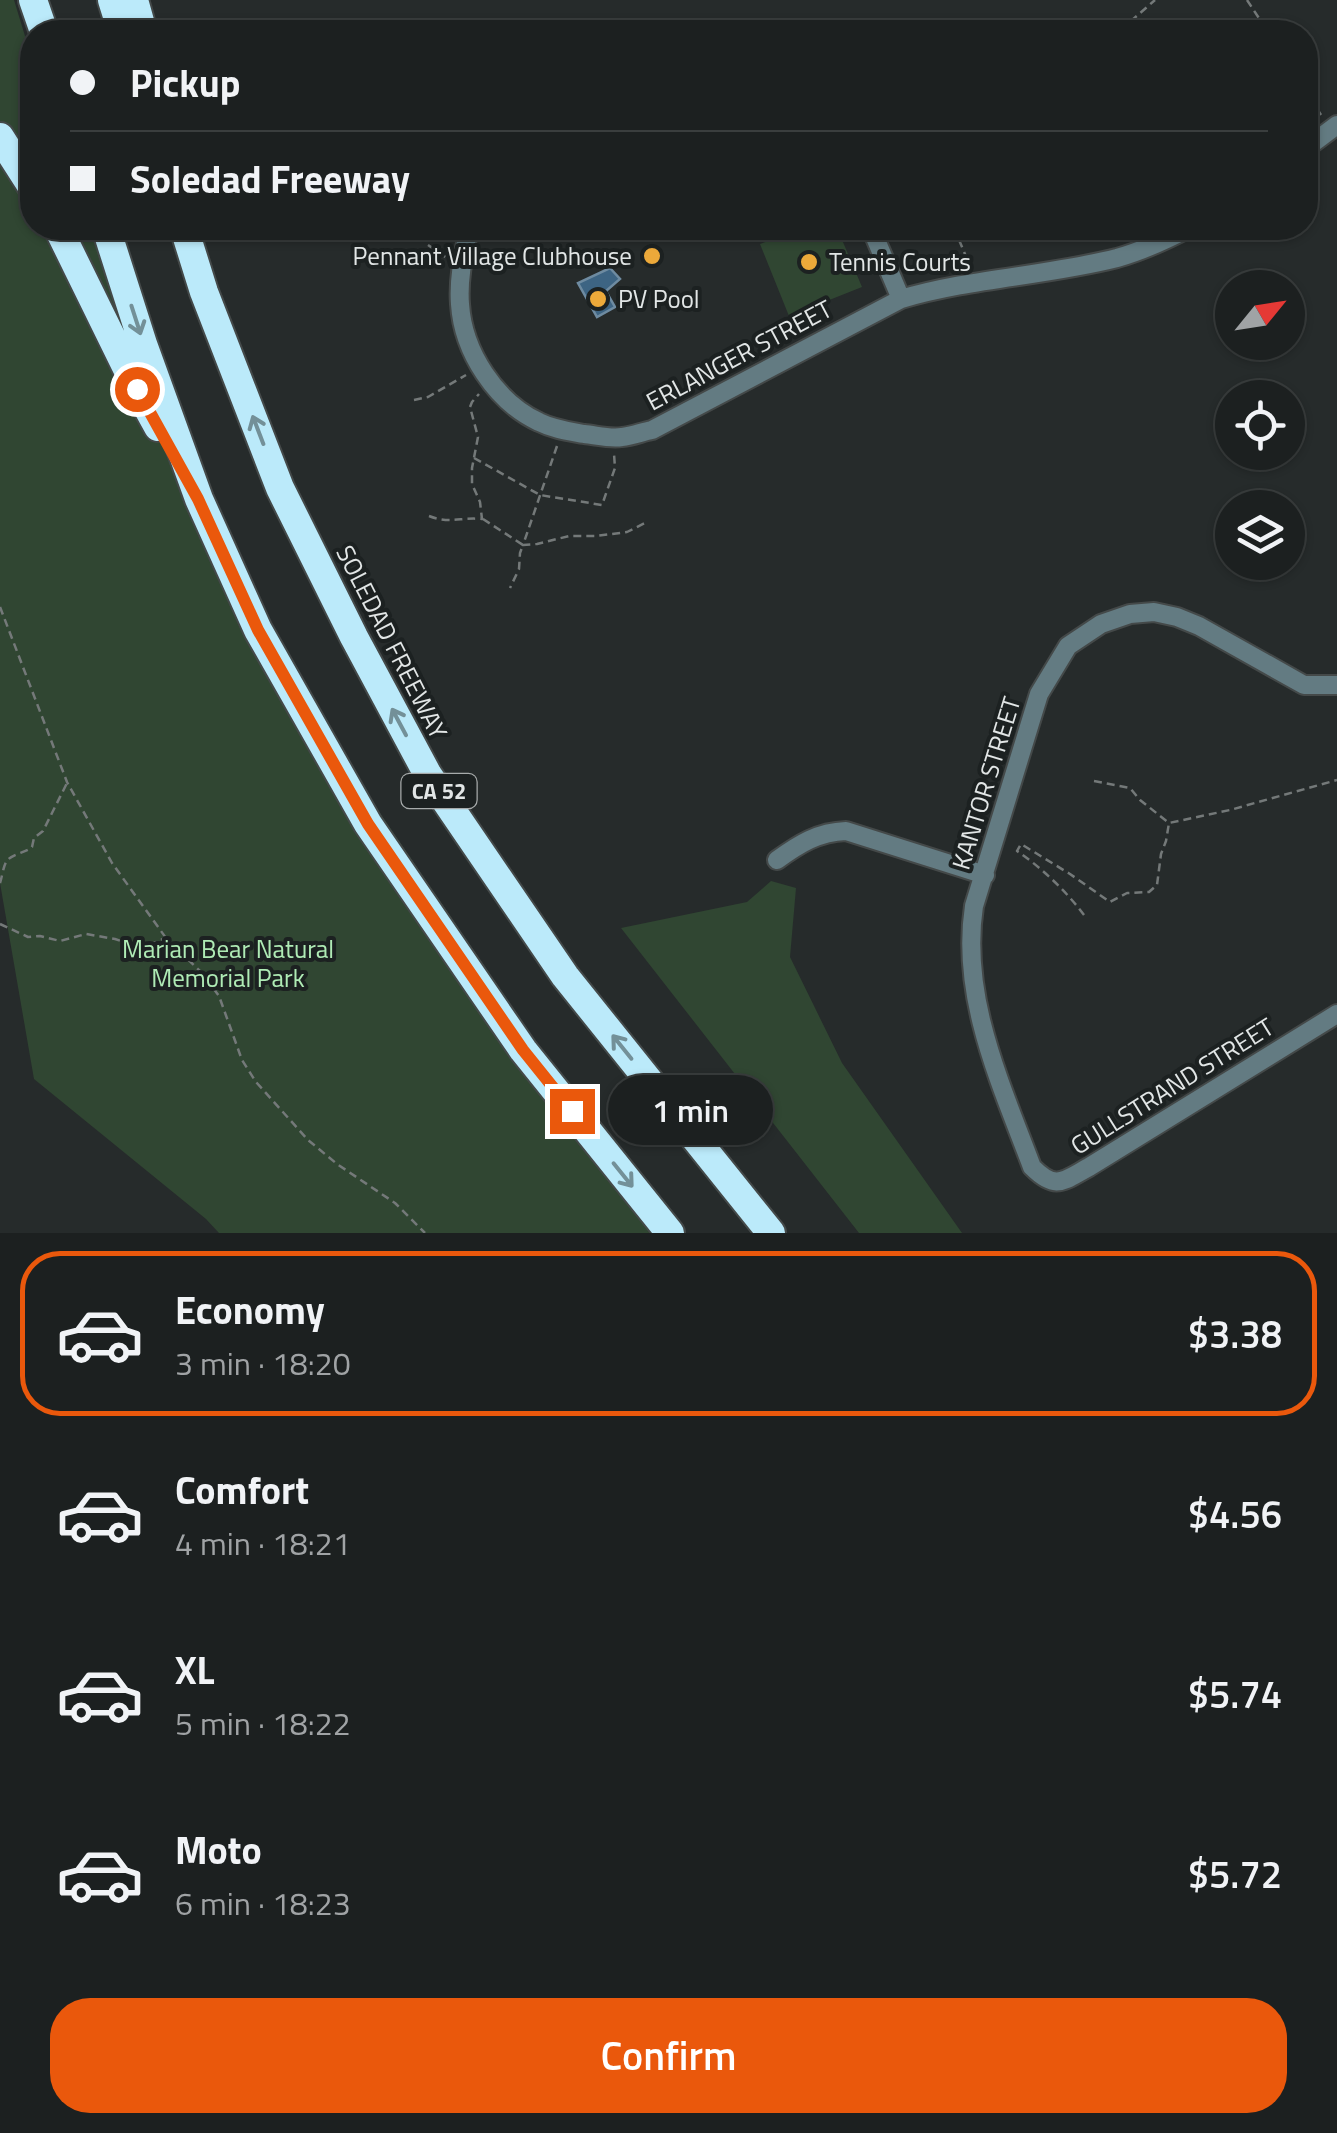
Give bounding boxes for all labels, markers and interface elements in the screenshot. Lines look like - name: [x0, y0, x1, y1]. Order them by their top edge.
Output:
- text: Pickup: [130, 54, 240, 112]
- text: Soledad Freeway: [130, 150, 410, 208]
- place label: Pennant Village Clubhouse: [353, 237, 632, 275]
- place label: Tennis Courts: [829, 243, 971, 281]
- marker: Pennant Village Clubhouse: [641, 245, 663, 267]
- marker: Tennis Courts: [798, 251, 820, 273]
- north arrow: [1215, 270, 1305, 360]
- map controls: [1215, 270, 1305, 580]
- place label: PV Pool: [618, 280, 700, 318]
- marker: PV Pool: [587, 288, 609, 310]
- street label: ERLANGER STREET: [639, 290, 839, 420]
- one-way arrow: [128, 304, 146, 336]
- route start: [115, 367, 160, 412]
- button: locate: [1215, 380, 1305, 470]
- one-way arrow: [247, 415, 265, 446]
- button: layers: [1215, 490, 1305, 580]
- street label: SOLEDAD FREEWAY: [327, 538, 458, 746]
- street label: KANTOR STREET: [942, 692, 1030, 874]
- one-way arrow: [389, 708, 409, 738]
- road number: CA 52: [402, 774, 476, 808]
- park label: Marian Bear Natural Memorial Park: [122, 930, 334, 997]
- street label: GULLSTRAND STREET: [1063, 1008, 1281, 1164]
- one-way arrow: [612, 1035, 634, 1061]
- callout: 1 min: [607, 1076, 772, 1146]
- text: 1 min: [652, 1086, 729, 1134]
- route end: [550, 1089, 595, 1134]
- one-way arrow: [612, 1161, 634, 1187]
- text: Economy: [175, 1281, 325, 1339]
- icon: car: [55, 1289, 145, 1379]
- text: $3.38: [1188, 1305, 1282, 1363]
- text: 3 min · 18:20: [175, 1339, 351, 1387]
- text: Comfort: [175, 1461, 309, 1519]
- icon: car: [55, 1469, 145, 1559]
- text: $4.56: [1188, 1485, 1282, 1543]
- text: 4 min · 18:21: [175, 1519, 351, 1567]
- text: XL: [175, 1641, 215, 1699]
- icon: car: [55, 1649, 145, 1739]
- text: $5.74: [1188, 1665, 1282, 1723]
- text: 5 min · 18:22: [175, 1699, 351, 1747]
- text: Moto: [175, 1821, 262, 1879]
- icon: car: [55, 1829, 145, 1919]
- text: $5.72: [1188, 1845, 1282, 1903]
- text: 6 min · 18:23: [175, 1879, 351, 1927]
- button: Confirm: [50, 1998, 1287, 2113]

